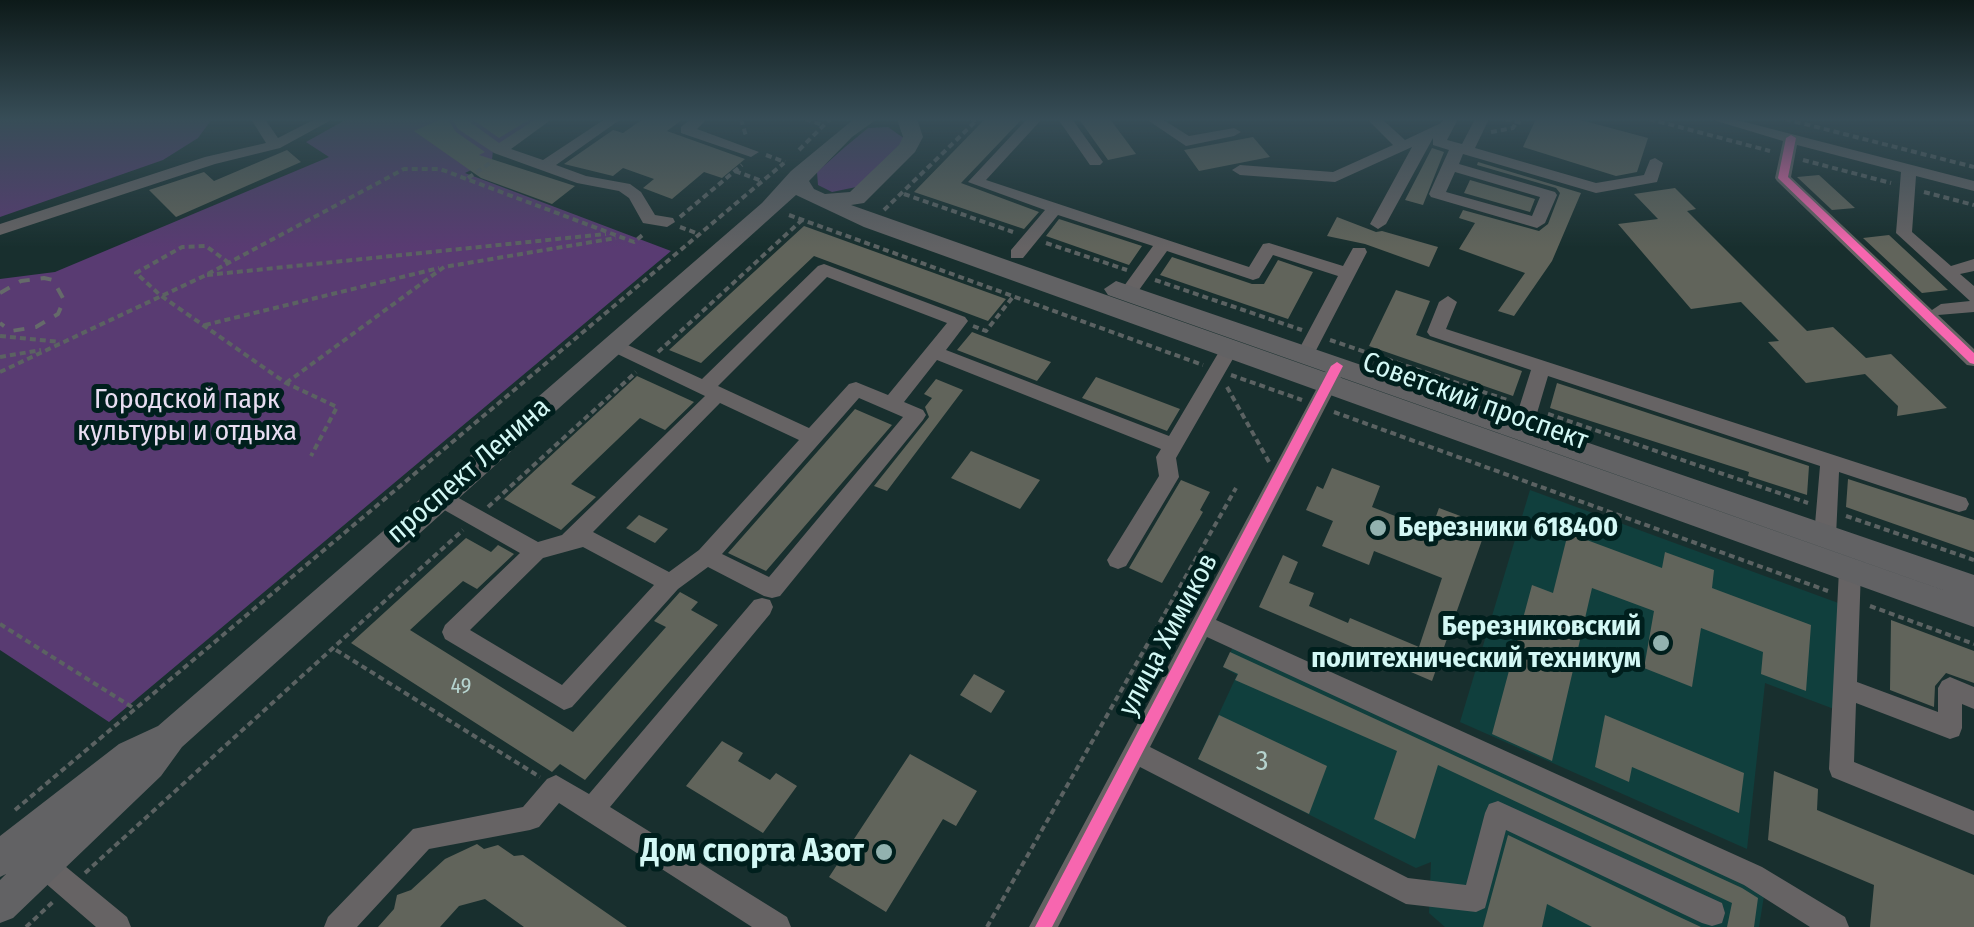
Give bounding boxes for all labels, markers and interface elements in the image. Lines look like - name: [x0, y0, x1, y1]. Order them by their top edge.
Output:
- street label: Советский проспект: [1358, 346, 1592, 458]
- park label: Городской парк культуры и отдыха: [77, 383, 297, 449]
- street label: проспект Ленина: [381, 391, 557, 551]
- place label: Березники 618400: [1398, 511, 1618, 545]
- marker: Березники 618400: [1367, 517, 1389, 539]
- street label: улица Химиков: [1112, 548, 1226, 722]
- place label: Березниковский политехнический техникум: [1311, 610, 1641, 676]
- marker: Березниковский политехнический техникум: [1650, 632, 1672, 654]
- house number: 49: [451, 674, 471, 700]
- house number: 3: [1256, 745, 1268, 779]
- place label: Дом спорта Азот: [640, 833, 864, 871]
- marker: Дом спорта Азот: [873, 841, 895, 863]

